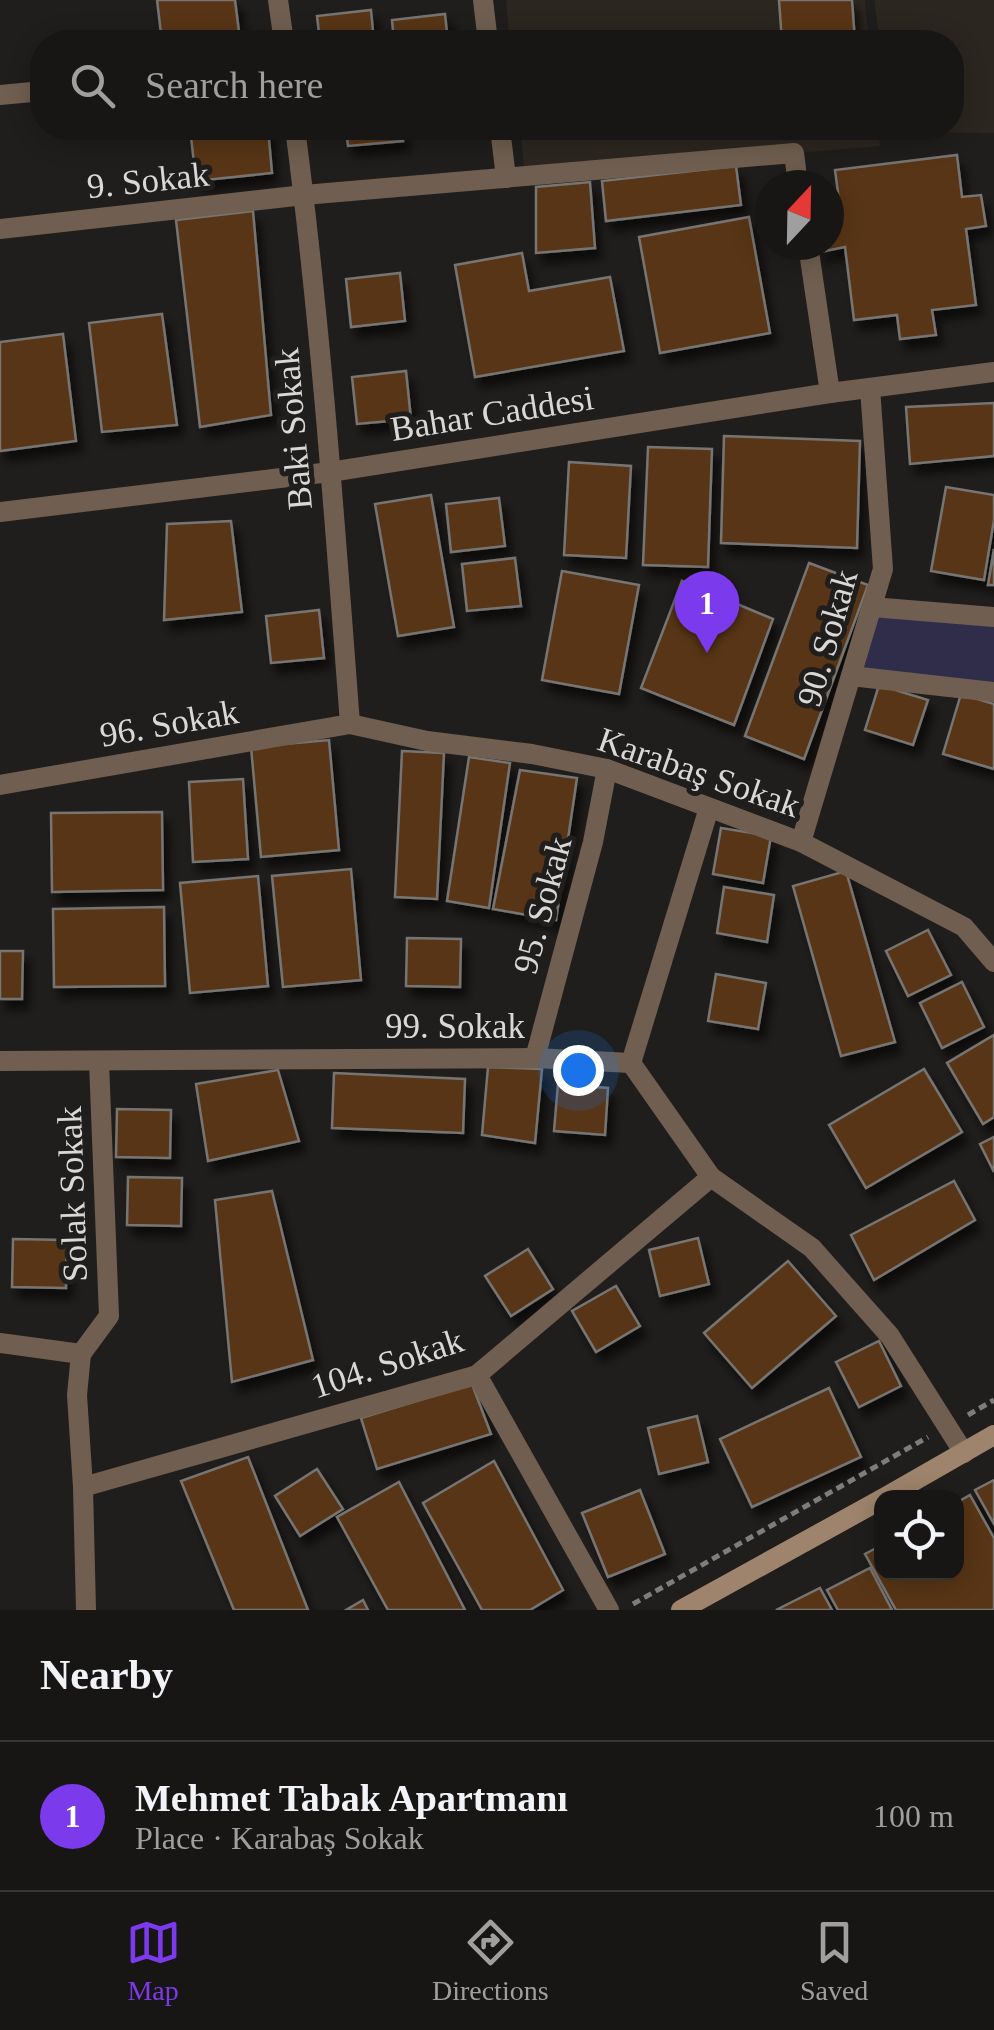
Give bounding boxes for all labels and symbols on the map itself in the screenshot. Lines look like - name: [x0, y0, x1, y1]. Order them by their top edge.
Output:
- street label: 9. Sokak: [85, 155, 212, 206]
- north arrow: [754, 170, 844, 260]
- street label: Baki Sokak: [267, 346, 320, 512]
- street label: Bahar Caddesi: [388, 378, 597, 449]
- street label: 90. Sokak: [789, 565, 866, 711]
- pin: 1: [674, 570, 740, 653]
- street label: 96. Sokak: [97, 692, 242, 755]
- street label: Karabaş Sokak: [593, 720, 805, 825]
- street label: 95. Sokak: [506, 832, 580, 978]
- street label: 99. Sokak: [385, 1007, 526, 1046]
- your location: [553, 1045, 604, 1096]
- street label: Solak Sokak: [50, 1105, 95, 1283]
- street label: 104. Sokak: [306, 1320, 469, 1406]

